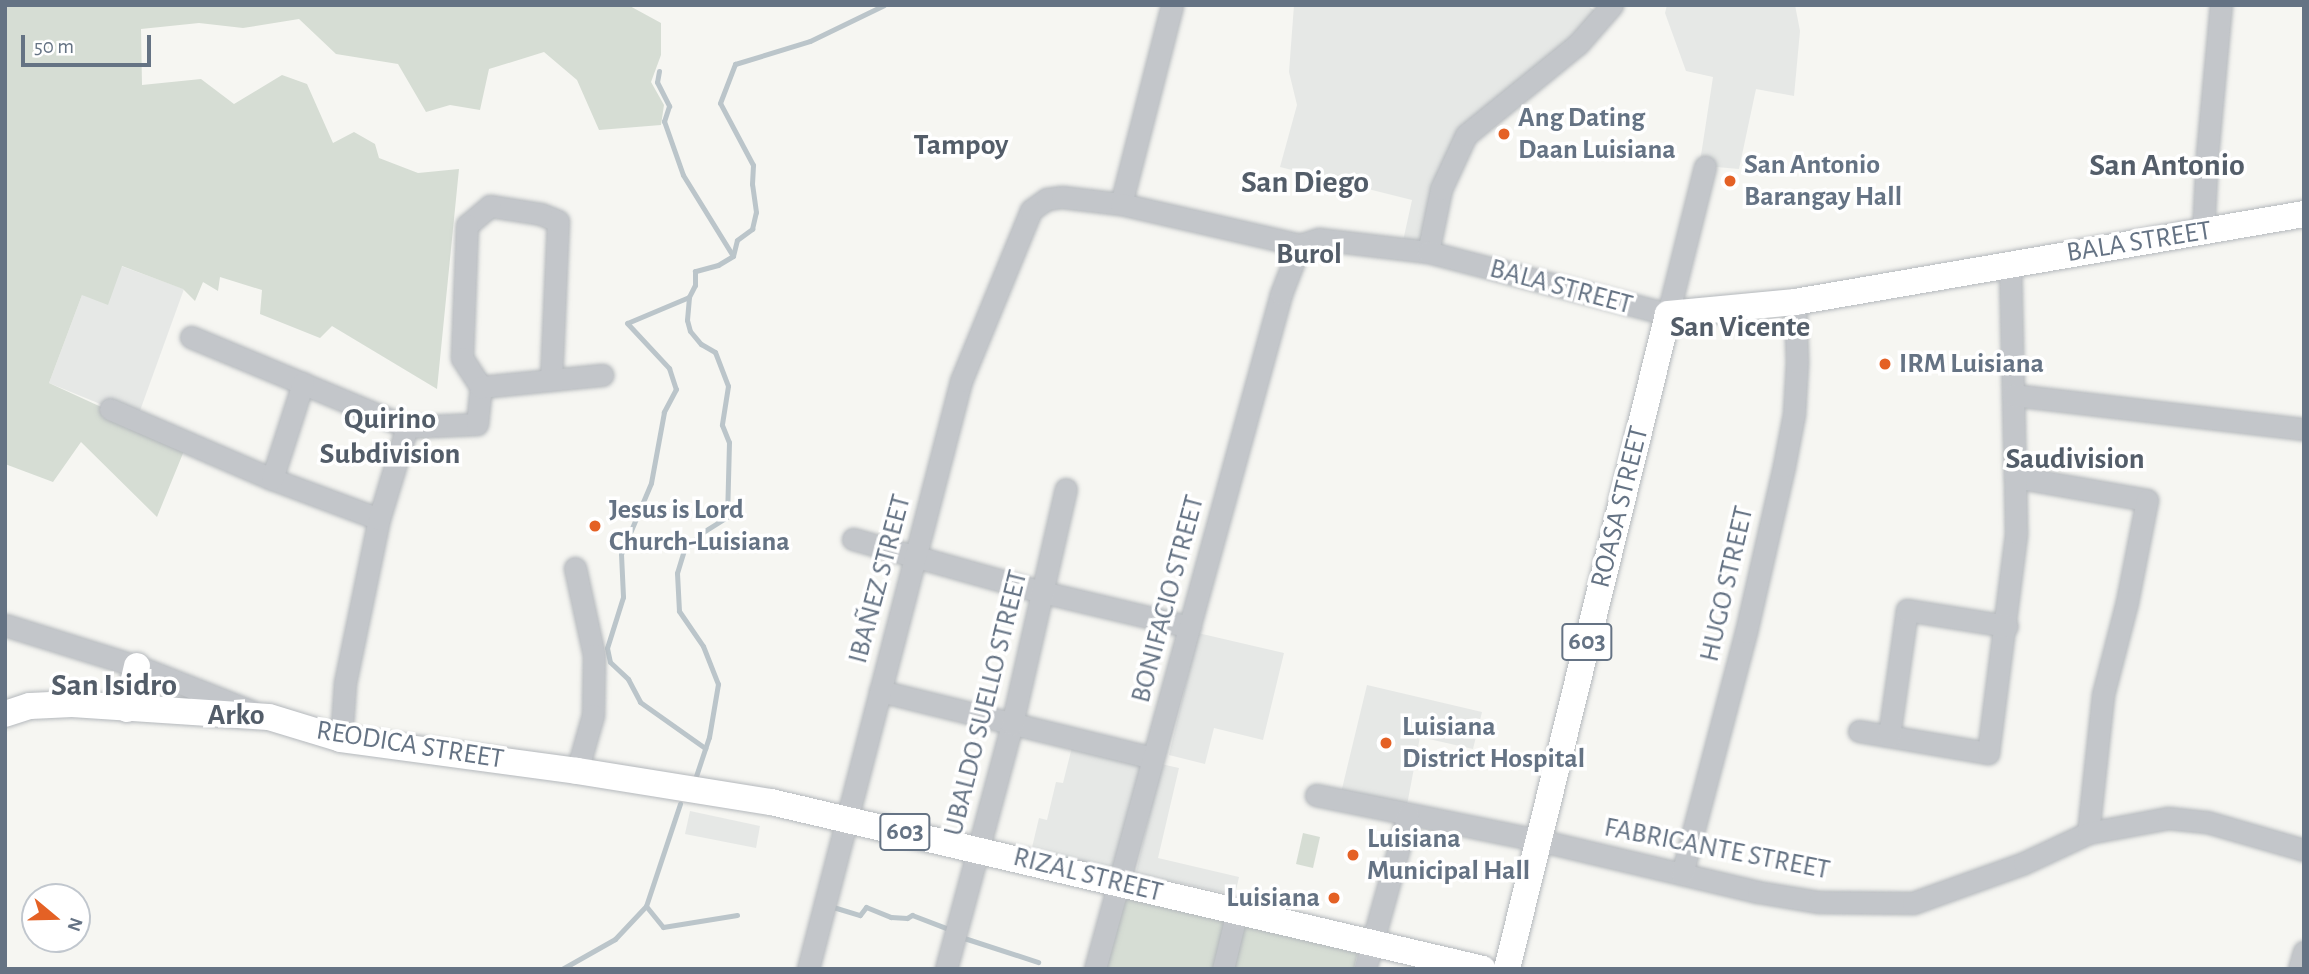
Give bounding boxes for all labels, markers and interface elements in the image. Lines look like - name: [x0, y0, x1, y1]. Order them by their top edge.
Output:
- scale bar: [24, 21, 154, 65]
- text: 50 m: [34, 36, 74, 57]
- place label: Ang Dating Daan Luisiana: [1518, 101, 1676, 167]
- marker: Ang Dating Daan Luisiana: [1496, 126, 1512, 142]
- district label: Tampoy: [913, 127, 1009, 163]
- district label: San Antonio: [2089, 146, 2245, 184]
- place label: San Antonio Barangay Hall: [1744, 148, 1902, 214]
- district label: San Diego: [1241, 163, 1369, 201]
- marker: San Antonio Barangay Hall: [1722, 173, 1738, 189]
- street label: BALA STREET: [2064, 214, 2214, 270]
- district label: Burol: [1276, 236, 1342, 272]
- street label: BALA STREET: [1486, 252, 1636, 322]
- district label: San Vicente: [1670, 309, 1810, 345]
- place label: IRM Luisiana: [1899, 347, 2044, 381]
- marker: IRM Luisiana: [1877, 356, 1893, 372]
- district label: Quirino Subdivision: [320, 401, 460, 471]
- street label: ROASA STREET: [1584, 423, 1656, 591]
- district label: Saudivision: [2005, 441, 2145, 477]
- street label: IBAÑEZ STREET: [841, 491, 919, 667]
- street label: BONIFACIO STREET: [1124, 492, 1212, 706]
- place label: Jesus is Lord Church-Luisiana: [609, 493, 790, 559]
- street label: HUGO STREET: [1693, 503, 1761, 665]
- marker: Jesus is Lord Church-Luisiana: [587, 518, 603, 534]
- street label: UBALDO SUELLO STREET: [937, 567, 1035, 839]
- road number: 603: [1561, 620, 1613, 664]
- district label: San Isidro: [51, 666, 177, 704]
- district label: Arko: [207, 697, 265, 733]
- place label: Luisiana District Hospital: [1402, 710, 1585, 776]
- street label: REODICA STREET: [314, 714, 506, 776]
- marker: Luisiana District Hospital: [1376, 733, 1396, 753]
- road number: 603: [879, 810, 931, 854]
- street label: FABRICANTE STREET: [1601, 811, 1833, 887]
- place label: Luisiana Municipal Hall: [1367, 822, 1530, 888]
- street label: RIZAL STREET: [1010, 840, 1166, 910]
- marker: Luisiana Municipal Hall: [1345, 847, 1361, 863]
- place label: Luisiana: [1226, 881, 1320, 915]
- north arrow: [21, 883, 91, 953]
- marker: Luisiana: [1326, 890, 1342, 906]
- text: N: [63, 915, 86, 934]

